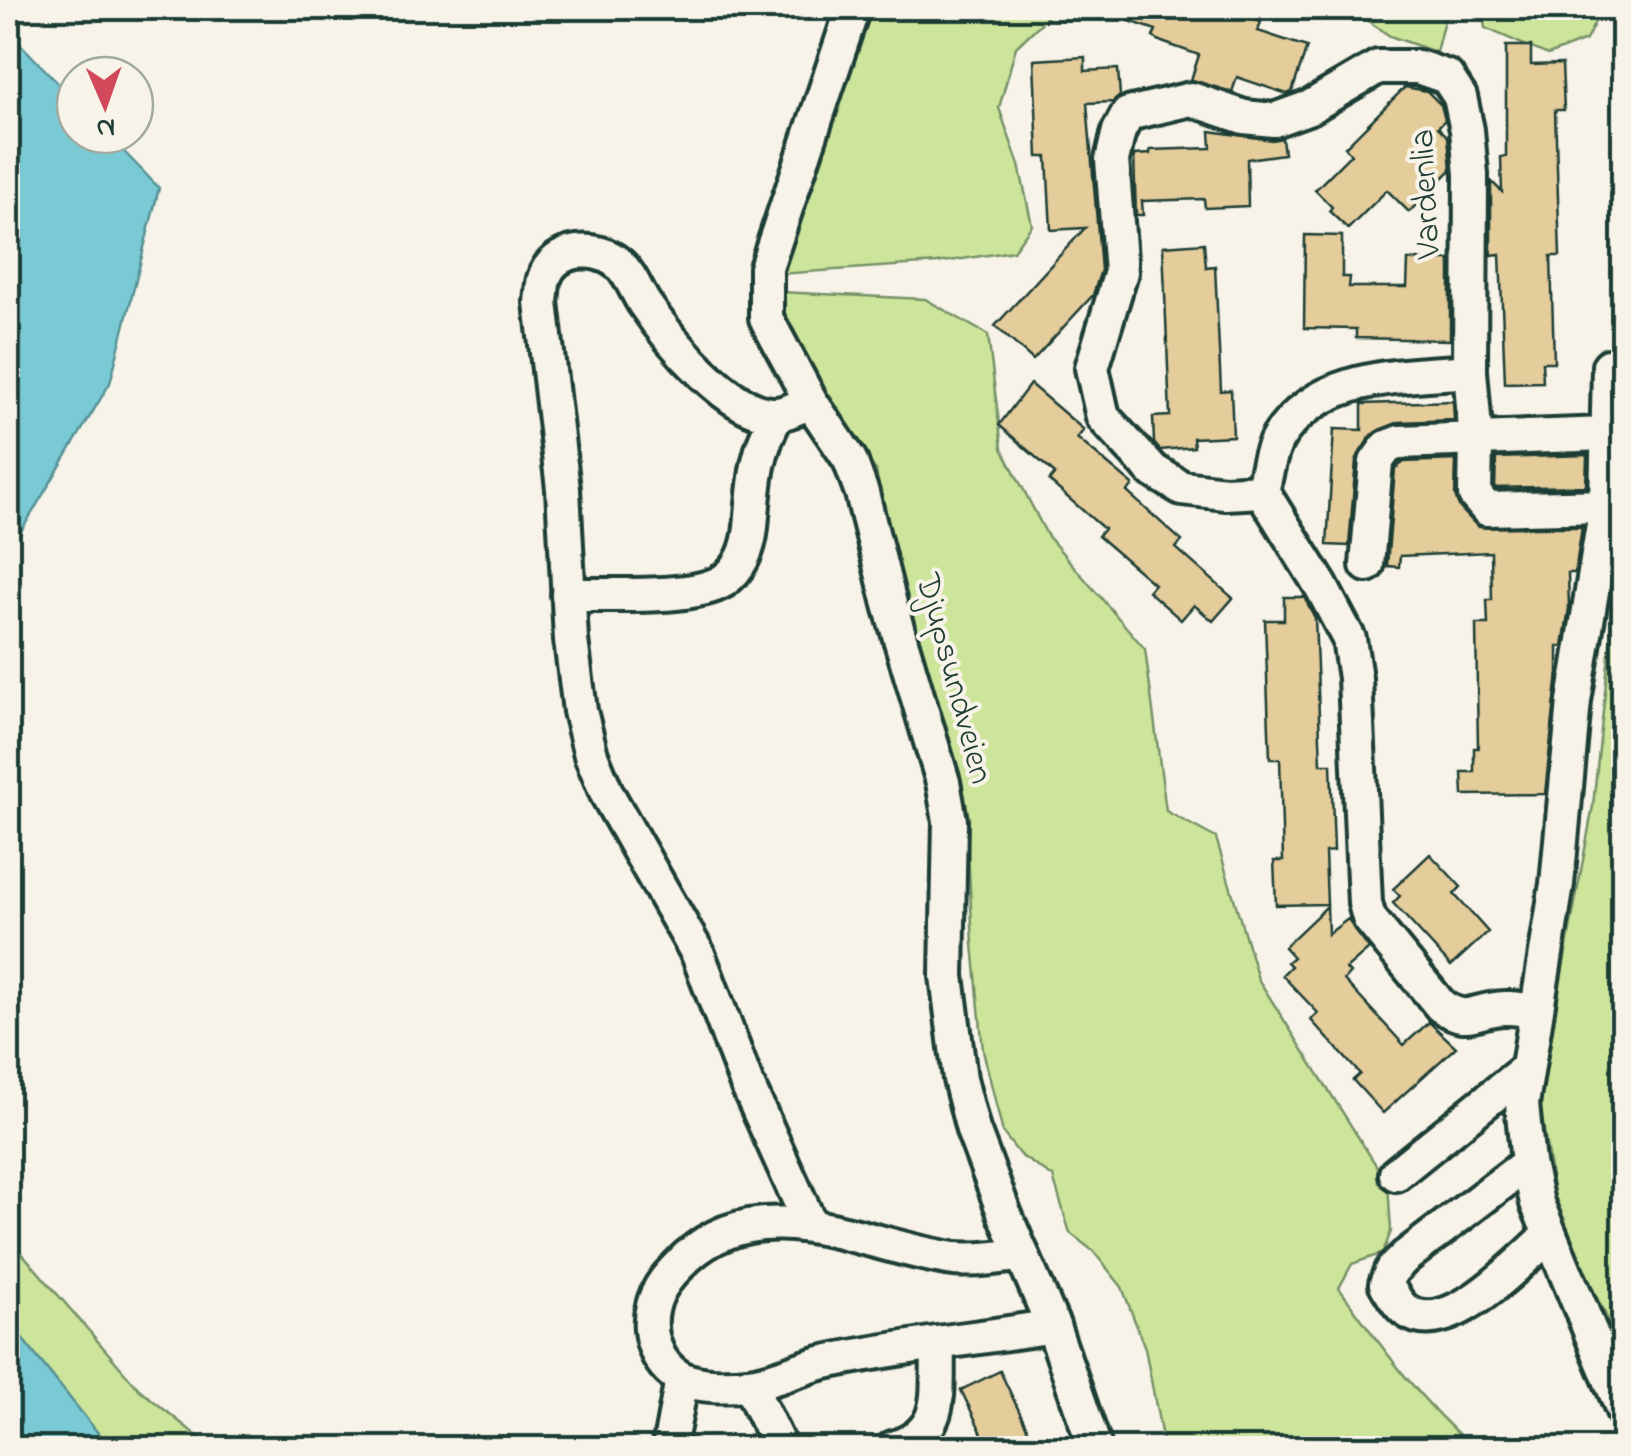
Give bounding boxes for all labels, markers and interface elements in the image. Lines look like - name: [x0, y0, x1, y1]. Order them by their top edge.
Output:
- north arrow: [55, 55, 155, 155]
- text: N: [96, 106, 116, 147]
- street label: Vardenlia: [1398, 128, 1456, 261]
- street label: Djupsundveien: [900, 567, 1006, 790]

